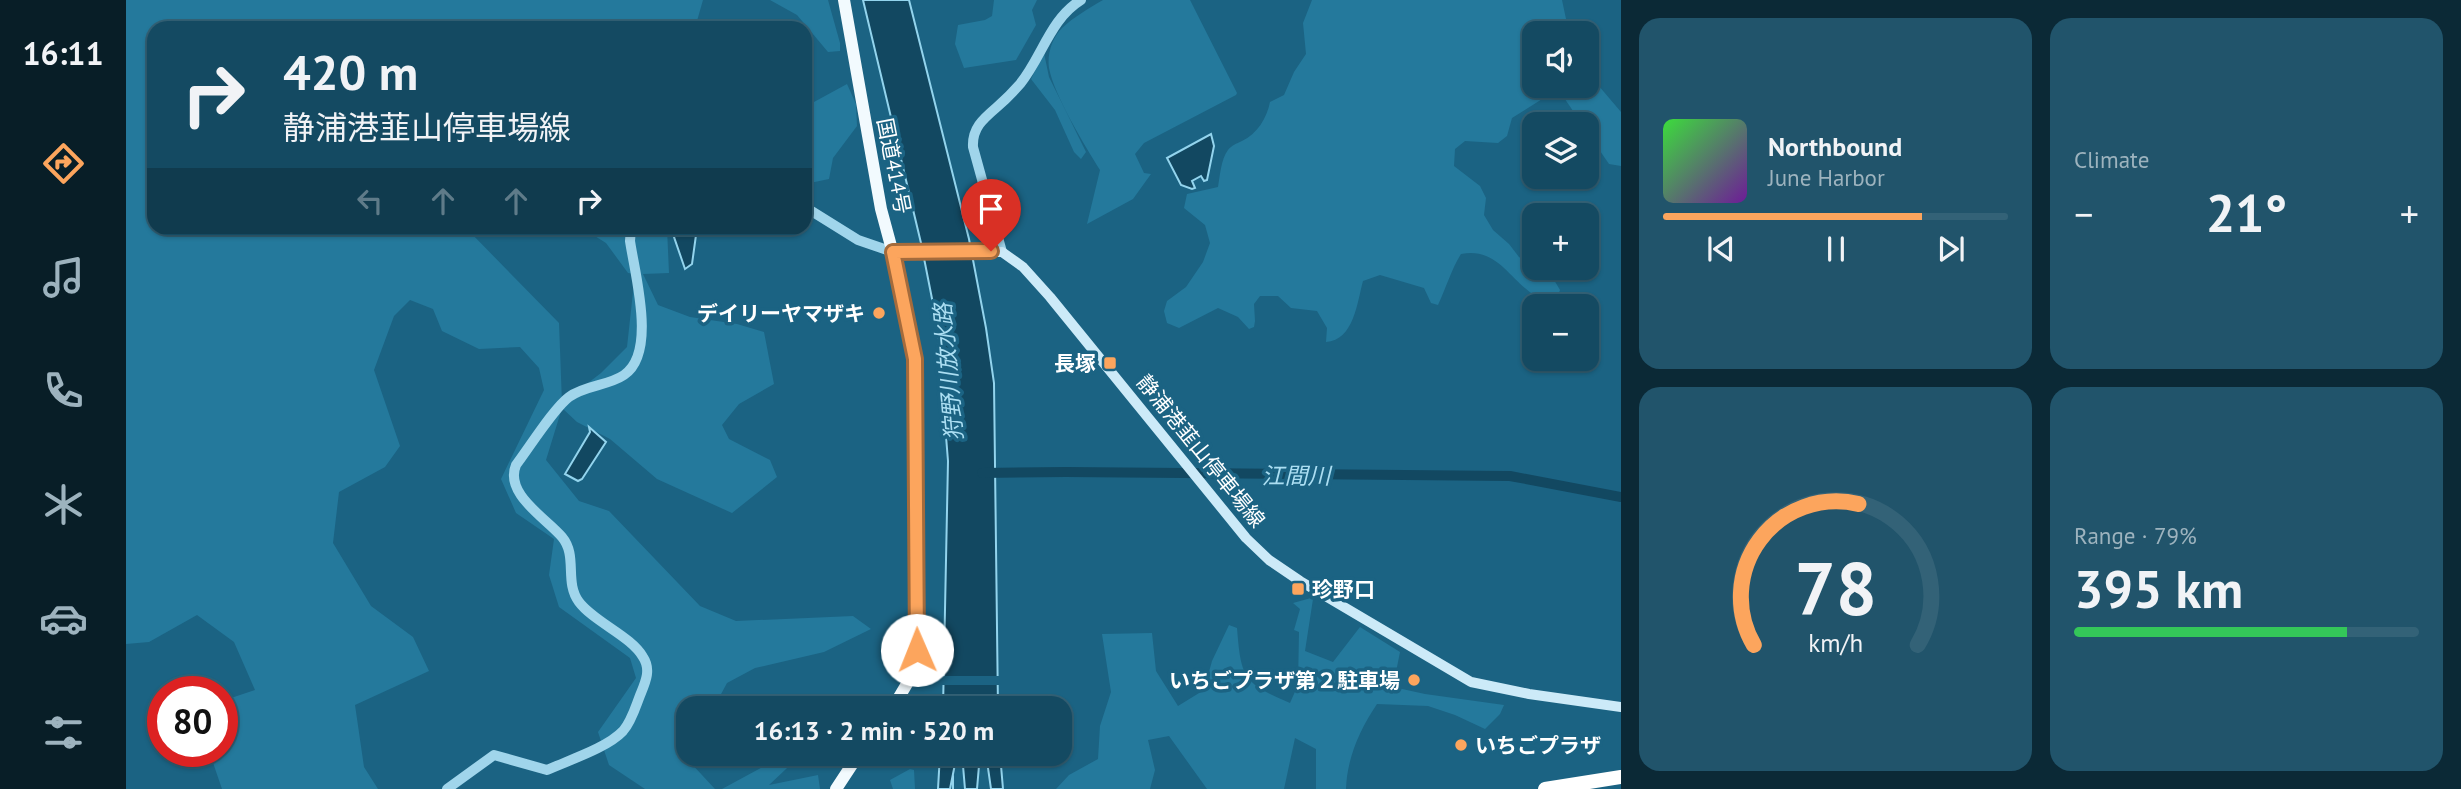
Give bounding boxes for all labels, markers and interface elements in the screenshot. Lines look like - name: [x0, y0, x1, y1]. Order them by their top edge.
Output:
- map controls: [1522, 21, 1599, 371]
- button: sound: [1522, 21, 1599, 98]
- text: 16:11: [22, 32, 104, 74]
- text: 420 m: [283, 40, 418, 104]
- icon: right: [168, 49, 259, 140]
- text: 静浦港韮山停車場線: [283, 106, 571, 148]
- button: layers: [1522, 112, 1599, 189]
- street label: 国道414号: [871, 116, 917, 216]
- text: Northbound: [1768, 130, 1902, 163]
- icon: directions: [39, 139, 88, 188]
- text: Climate: [2074, 145, 2149, 174]
- text: June Harbor: [1768, 163, 1885, 192]
- pin: [961, 179, 1021, 251]
- text: 21°: [2206, 179, 2287, 246]
- icon: left: [351, 182, 389, 220]
- icon: ahead: [424, 182, 462, 220]
- icon: ahead: [497, 182, 535, 220]
- icon: right: [570, 182, 608, 220]
- text: −: [2074, 189, 2093, 238]
- text: +: [2400, 189, 2419, 238]
- icon: arrive: [972, 190, 1010, 228]
- button: +: [1522, 203, 1599, 280]
- icon: previous: [1702, 230, 1740, 268]
- icon: pause: [1817, 230, 1855, 268]
- icon: next: [1932, 230, 1970, 268]
- icon: music: [39, 253, 88, 302]
- button: −: [1522, 294, 1599, 371]
- place label: デイリーヤマザキ: [697, 300, 865, 327]
- water label: 狩野川放水路: [927, 300, 968, 442]
- marker: デイリーヤマザキ: [871, 305, 887, 321]
- place label: 長塚: [1054, 350, 1096, 377]
- marker: 長塚: [1102, 355, 1118, 371]
- icon: phone: [39, 366, 88, 415]
- street label: 静浦港韮山停車場線: [1131, 369, 1271, 533]
- water label: 江間川: [1262, 461, 1334, 490]
- icon: climate: [39, 480, 88, 529]
- text: Range · 79%: [2074, 521, 2197, 550]
- text: 78: [1794, 541, 1877, 635]
- text: 395 km: [2074, 555, 2243, 622]
- place label: 珍野口: [1312, 576, 1375, 603]
- marker: 珍野口: [1290, 581, 1306, 597]
- icon: car: [39, 594, 88, 643]
- position arrow: [880, 613, 954, 687]
- text: km/h: [1808, 627, 1863, 659]
- place label: いちごプラザ第２駐車場: [1169, 667, 1400, 694]
- marker: いちごプラザ第２駐車場: [1406, 672, 1422, 688]
- speed limit sign: 80: [147, 676, 238, 767]
- icon: filters: [39, 708, 88, 757]
- text: 16:13 · 2 min · 520 m: [754, 714, 994, 747]
- place label: いちごプラザ: [1475, 732, 1601, 759]
- marker: いちごプラザ: [1453, 737, 1469, 753]

